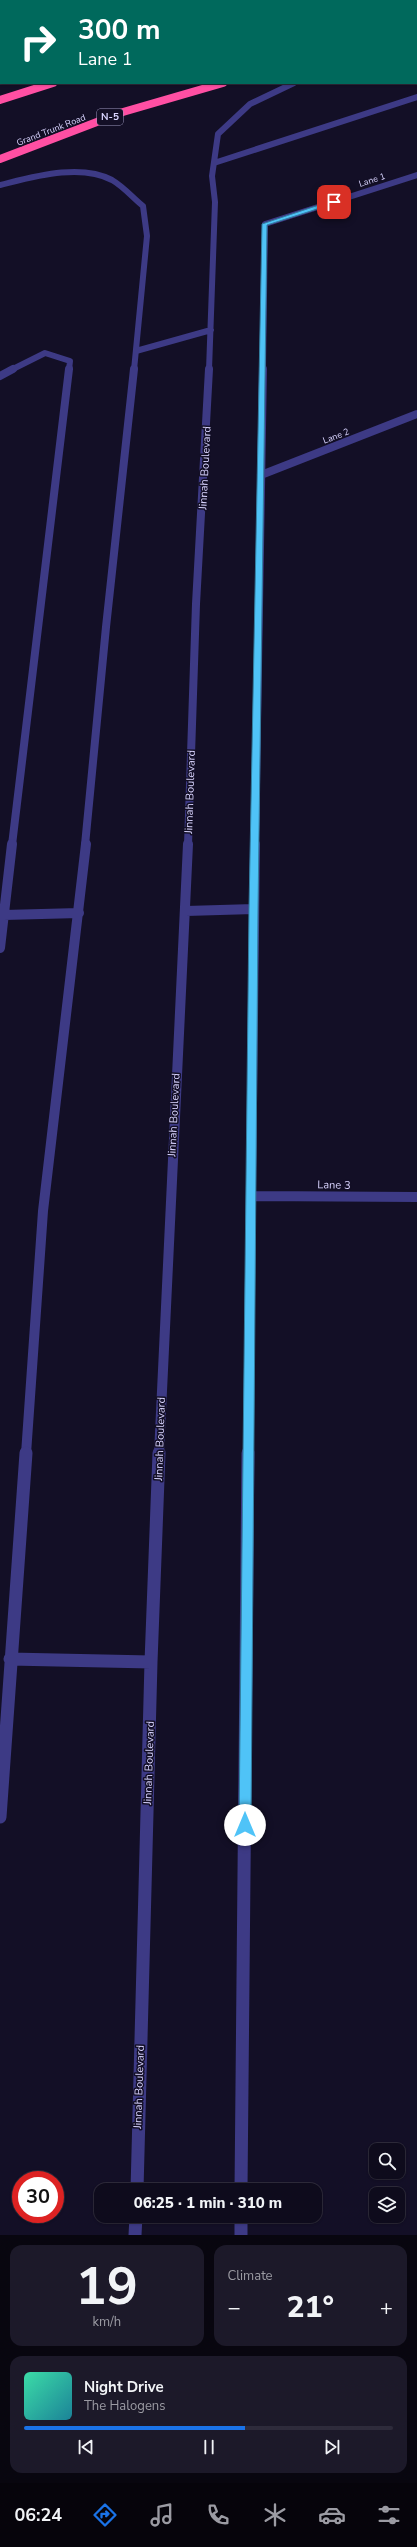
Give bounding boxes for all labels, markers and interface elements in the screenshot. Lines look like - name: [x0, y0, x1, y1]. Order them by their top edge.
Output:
- text: 300 m: [78, 11, 161, 49]
- icon: right: [12, 16, 64, 68]
- text: Lane 1: [78, 47, 133, 71]
- road number: N-5: [97, 109, 123, 125]
- street label: Grand Trunk Road: [15, 111, 87, 149]
- street label: Lane 1: [357, 170, 387, 190]
- pin: [317, 185, 351, 219]
- icon: arrive: [323, 191, 345, 213]
- street label: Jinnah Boulevard: [195, 426, 215, 511]
- street label: Lane 2: [321, 426, 351, 446]
- street label: Jinnah Boulevard: [181, 750, 199, 835]
- street label: Jinnah Boulevard: [164, 1073, 184, 1158]
- street label: Lane 3: [317, 1177, 351, 1193]
- street label: Jinnah Boulevard: [151, 1397, 169, 1482]
- street label: Jinnah Boulevard: [140, 1721, 158, 1806]
- position arrow: [224, 1804, 266, 1846]
- street label: Jinnah Boulevard: [130, 2045, 148, 2130]
- map controls: [369, 2143, 405, 2223]
- button: search: [369, 2143, 405, 2179]
- speed limit sign: 30: [12, 2171, 64, 2223]
- button: layers: [369, 2187, 405, 2223]
- text: 06:25 · 1 min · 310 m: [134, 2193, 282, 2213]
- text: 19: [76, 2251, 138, 2322]
- text: Climate: [228, 2267, 273, 2285]
- text: 21°: [286, 2287, 334, 2328]
- text: −: [228, 2293, 241, 2323]
- text: +: [380, 2293, 393, 2323]
- text: km/h: [92, 2313, 121, 2331]
- text: Night Drive: [84, 2377, 164, 2397]
- text: The Halogens: [84, 2397, 165, 2415]
- icon: previous: [75, 2436, 97, 2458]
- icon: pause: [198, 2436, 220, 2458]
- icon: next: [321, 2436, 343, 2458]
- icon: directions: [91, 2501, 119, 2529]
- icon: music: [148, 2501, 176, 2529]
- icon: phone: [204, 2501, 232, 2529]
- icon: climate: [261, 2501, 289, 2529]
- icon: car: [318, 2501, 346, 2529]
- icon: filters: [375, 2501, 403, 2529]
- text: 06:24: [14, 2503, 62, 2527]

